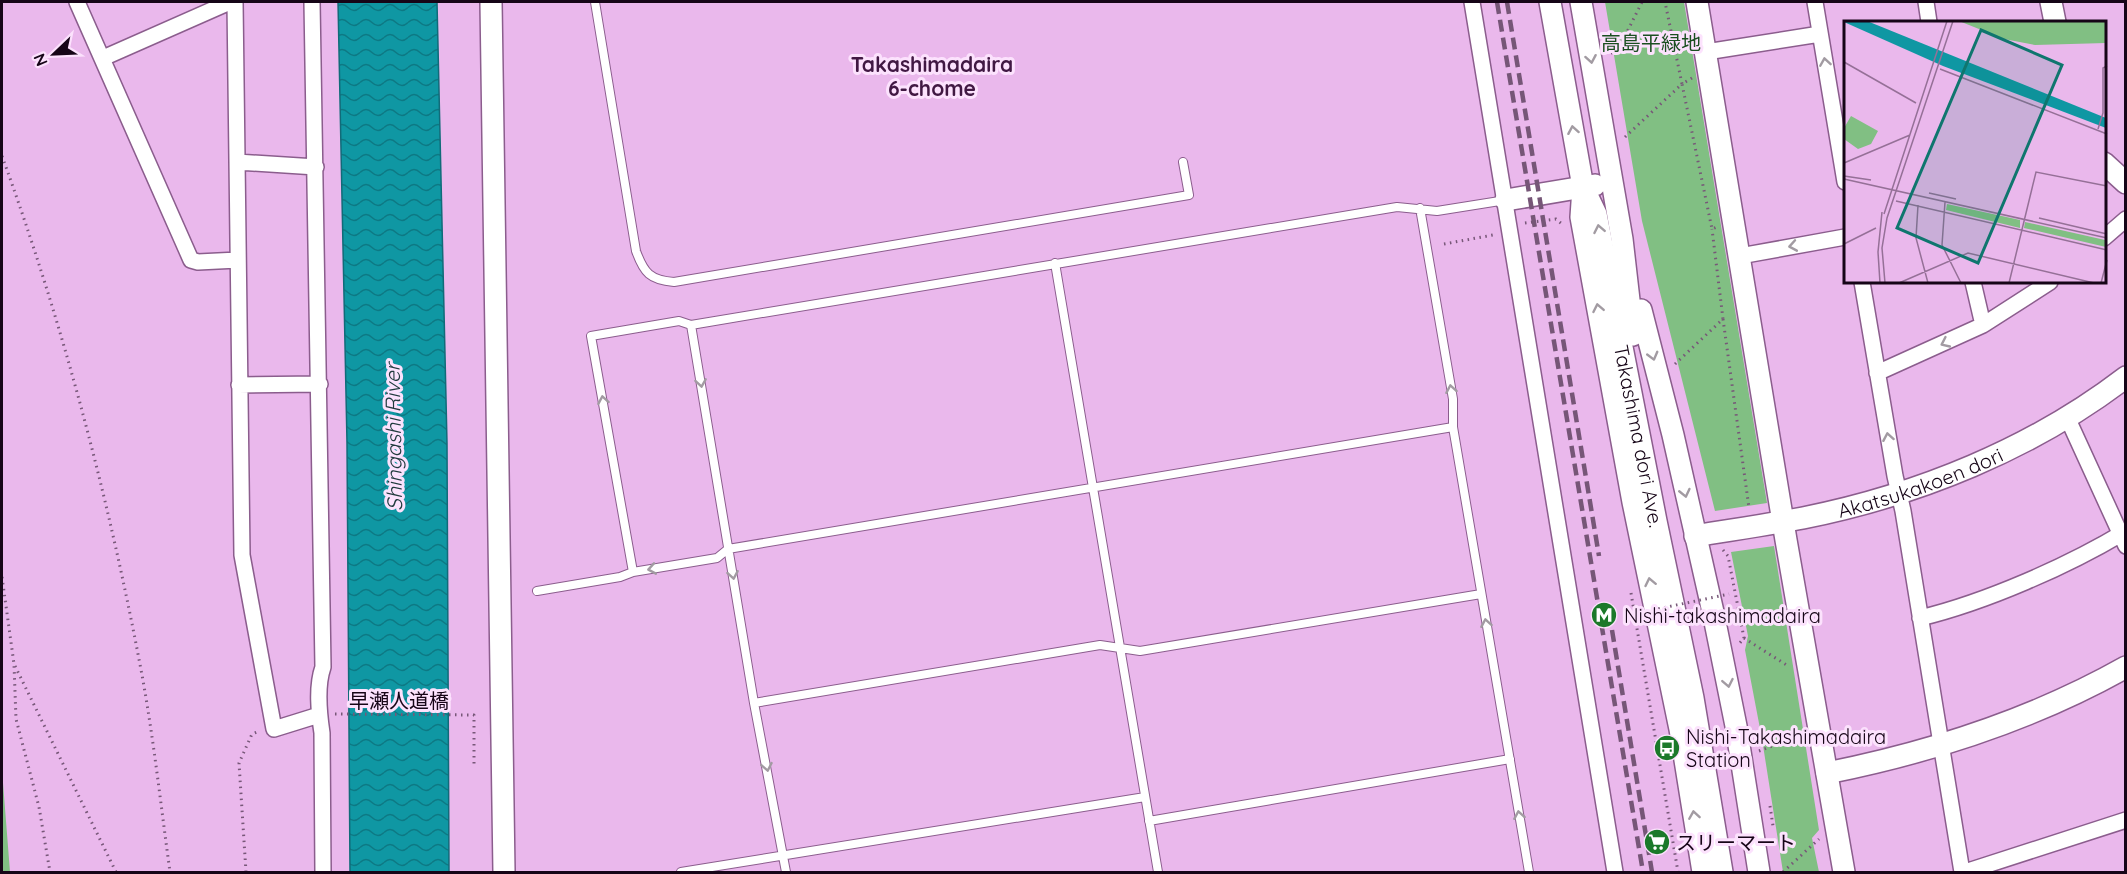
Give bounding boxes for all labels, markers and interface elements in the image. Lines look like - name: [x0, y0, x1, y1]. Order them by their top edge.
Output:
- inset map: [1844, 21, 2106, 284]
- north arrow: [24, 24, 84, 84]
- park label: 高島平緑地: [1601, 30, 1701, 55]
- text: N: [29, 51, 52, 69]
- district label: Takashimadaira 6-chome: [851, 51, 1013, 101]
- one-way arrow: [1584, 54, 1597, 64]
- one-way arrow: [1819, 58, 1832, 68]
- one-way arrow: [1567, 125, 1580, 135]
- one-way arrow: [1593, 224, 1606, 234]
- one-way arrow: [1788, 240, 1797, 252]
- one-way arrow: [1592, 303, 1605, 313]
- one-way arrow: [1941, 336, 1952, 348]
- street label: Takashima dori Ave.: [1609, 343, 1669, 529]
- one-way arrow: [1646, 351, 1658, 361]
- water label: Shingashi River: [379, 360, 407, 511]
- one-way arrow: [694, 378, 706, 388]
- one-way arrow: [1445, 384, 1458, 394]
- one-way arrow: [597, 396, 609, 405]
- one-way arrow: [1882, 432, 1895, 442]
- street label: Akatsukakoen dori: [1835, 442, 2007, 522]
- one-way arrow: [1678, 487, 1691, 497]
- one-way arrow: [648, 562, 658, 575]
- one-way arrow: [726, 571, 738, 580]
- one-way arrow: [1644, 577, 1657, 587]
- metro station icon: Nishi-takashimadaira: [1589, 600, 1619, 630]
- place label: Nishi-takashimadaira: [1624, 603, 1821, 628]
- one-way arrow: [1480, 618, 1492, 627]
- one-way arrow: [1721, 678, 1734, 688]
- street label: 早瀬人道橋: [349, 688, 449, 713]
- place label: Nishi-Takashimadaira Station: [1686, 724, 1886, 772]
- bus stop icon: Nishi-Takashimadaira Station: [1652, 733, 1682, 763]
- one-way arrow: [760, 762, 773, 772]
- one-way arrow: [1513, 810, 1526, 820]
- one-way arrow: [1688, 810, 1701, 820]
- supermarket icon: スリーマート: [1642, 827, 1672, 857]
- place label: スリーマート: [1676, 830, 1796, 855]

